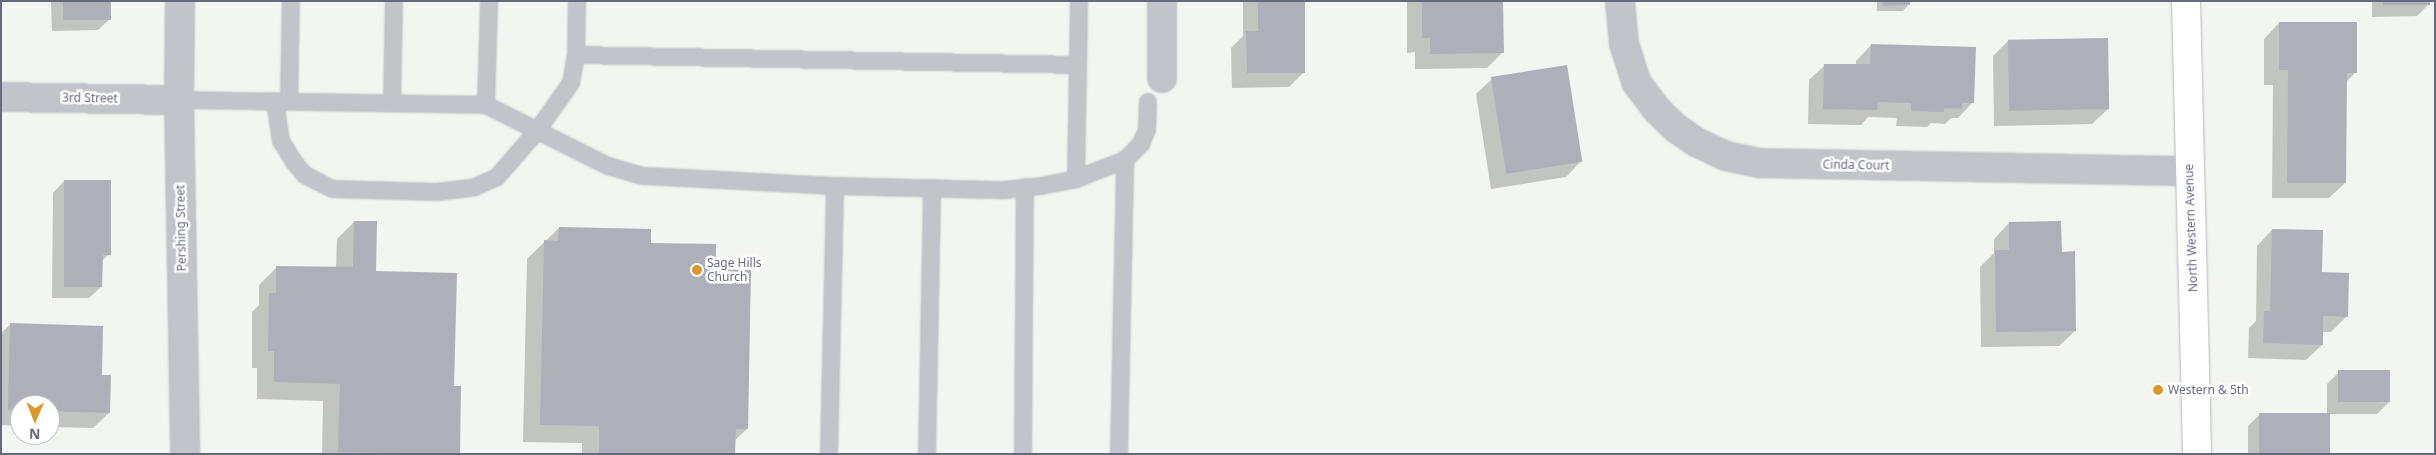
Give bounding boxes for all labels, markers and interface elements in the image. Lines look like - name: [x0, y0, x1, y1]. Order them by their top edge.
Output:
- street label: 3rd Street: [62, 90, 118, 106]
- street label: Cinda Court: [1822, 157, 1890, 173]
- street label: North Western Avenue: [2182, 164, 2200, 292]
- street label: Pershing Street: [173, 185, 189, 271]
- place label: Sage Hills Church: [707, 256, 762, 284]
- marker: Sage Hills Church: [691, 264, 703, 276]
- place label: Western & 5th: [2168, 383, 2249, 397]
- marker: Western & 5th: [2152, 384, 2164, 396]
- north arrow: [10, 395, 60, 445]
- text: N: [29, 425, 41, 444]

